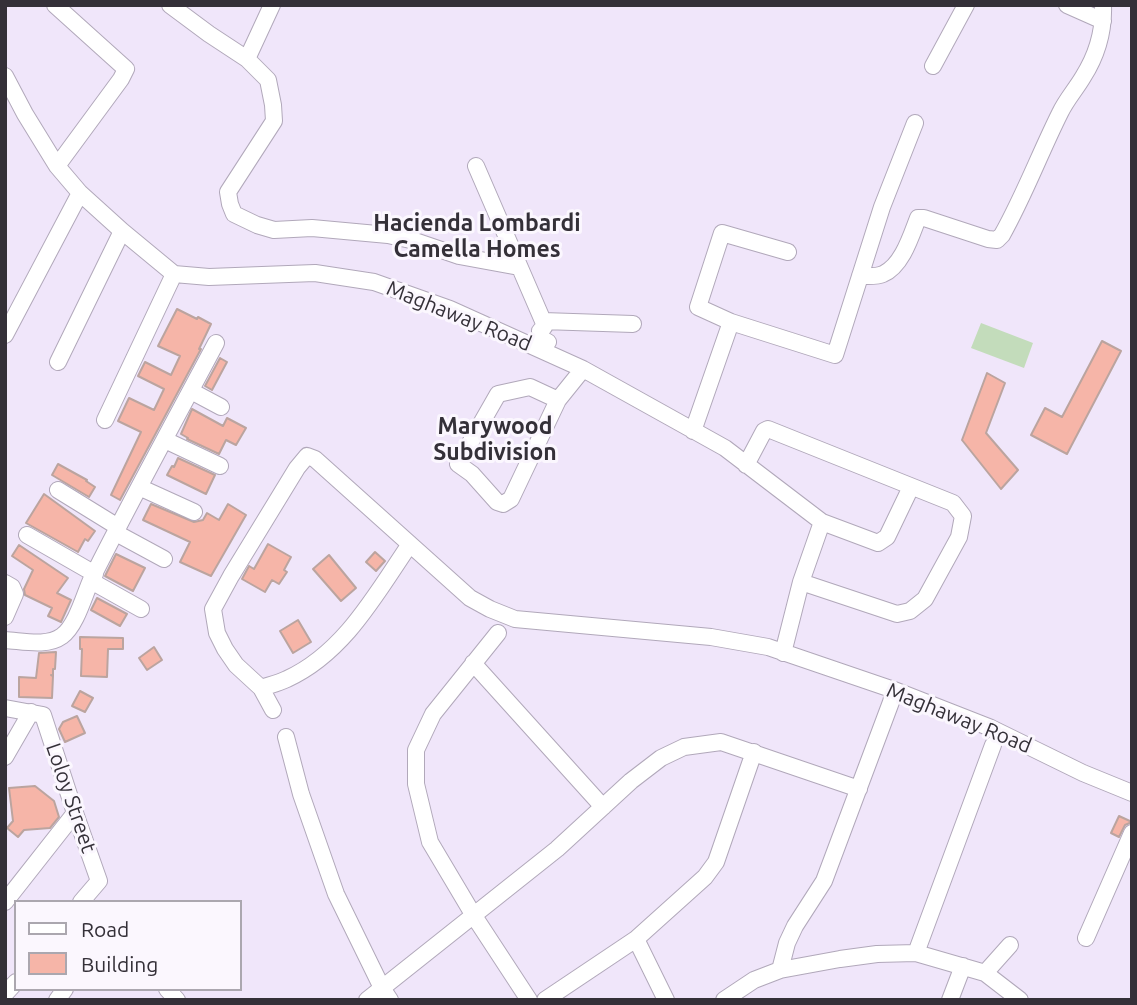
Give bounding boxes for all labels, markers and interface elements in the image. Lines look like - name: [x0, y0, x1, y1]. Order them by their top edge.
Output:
- district label: Hacienda Lombardi Camella Homes: [373, 209, 581, 263]
- street label: Maghaway Road: [383, 275, 535, 357]
- district label: Marywood Subdivision: [433, 412, 557, 466]
- street label: Maghaway Road: [883, 677, 1035, 759]
- street label: Loloy Street: [40, 740, 102, 856]
- legend: [14, 900, 242, 991]
- text: Road: [81, 917, 129, 941]
- text: Building: [81, 952, 158, 976]

